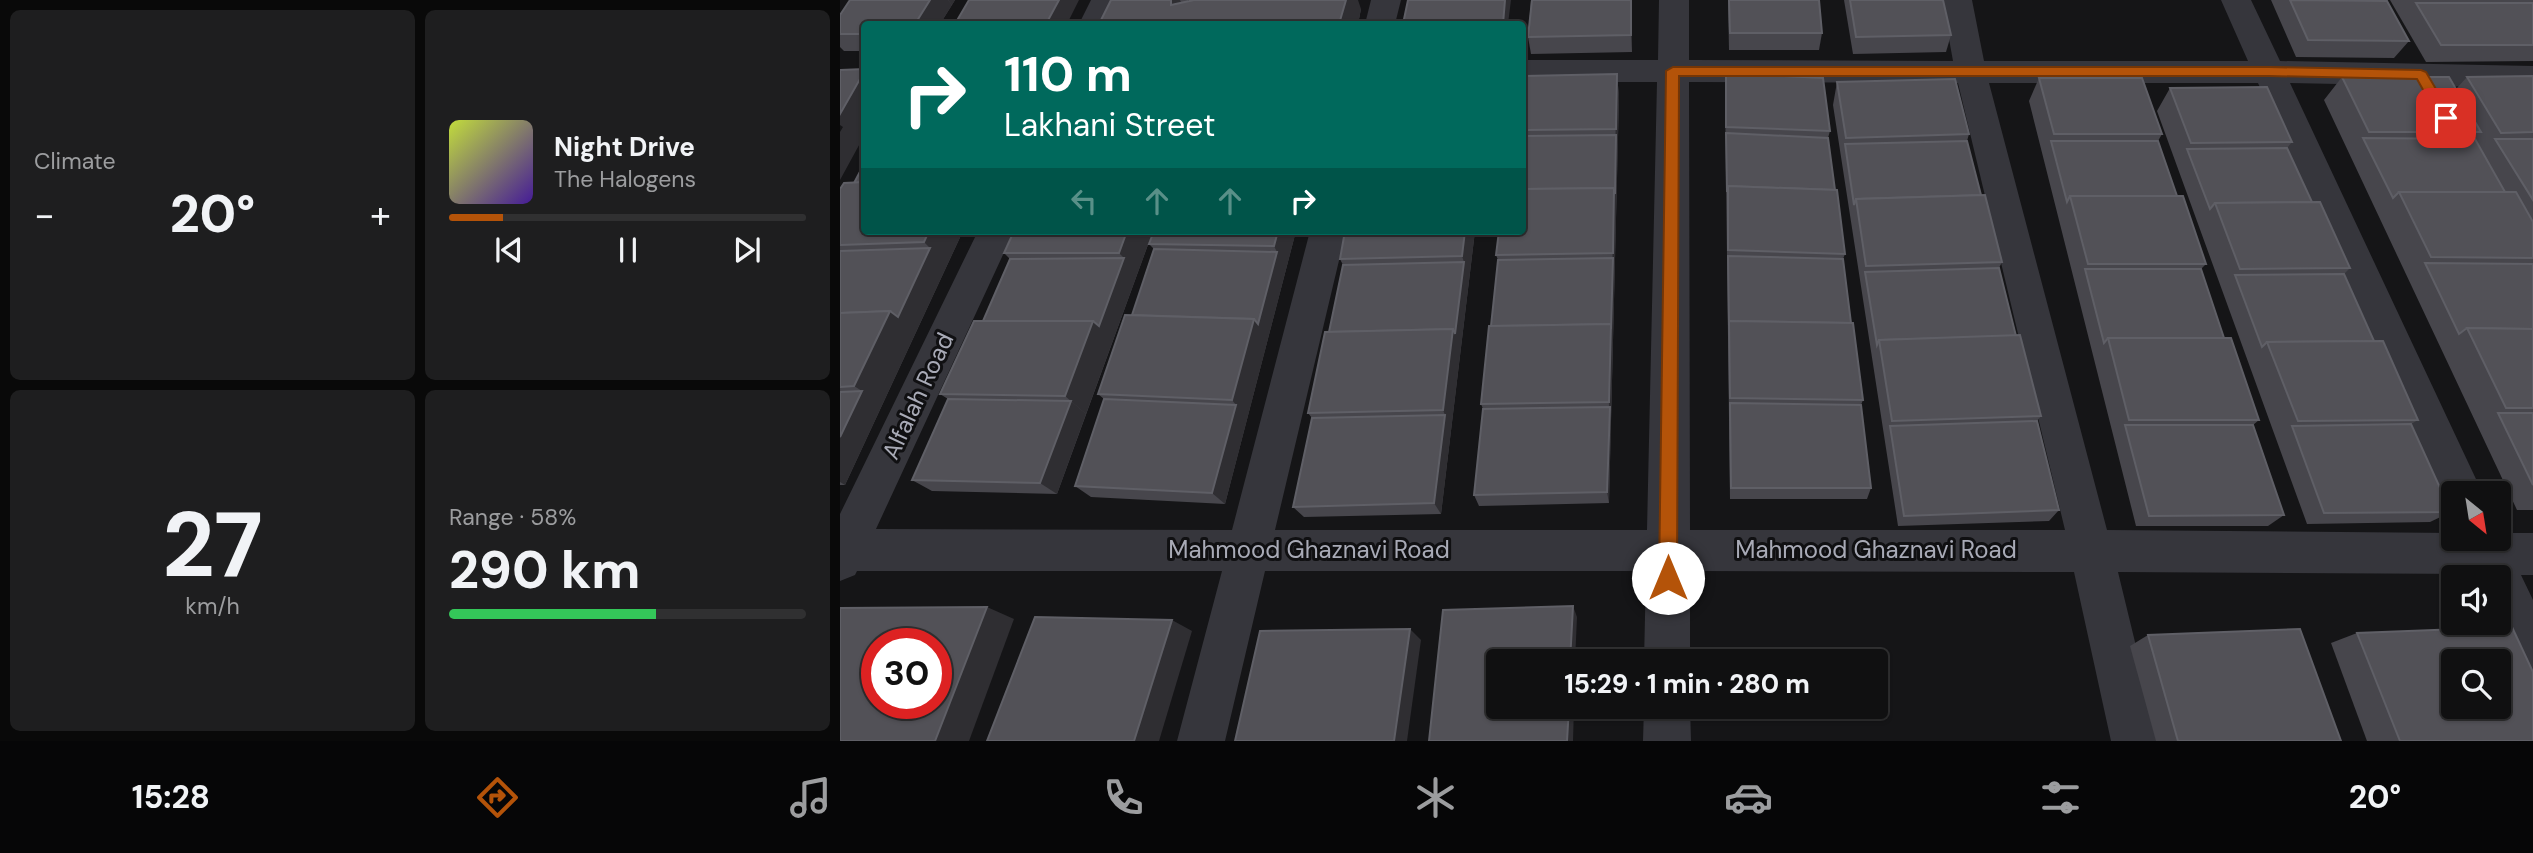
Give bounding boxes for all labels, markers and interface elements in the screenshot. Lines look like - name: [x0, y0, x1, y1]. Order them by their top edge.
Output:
- text: 110 m: [1004, 42, 1132, 106]
- icon: right: [889, 49, 980, 140]
- pin: [2416, 88, 2476, 148]
- icon: arrive: [2427, 99, 2465, 137]
- text: Lakhani Street: [1004, 104, 1215, 146]
- text: Night Drive: [554, 130, 695, 164]
- text: Climate: [34, 146, 116, 176]
- text: The Halogens: [554, 164, 696, 194]
- text: 20°: [170, 180, 255, 248]
- icon: left: [1065, 182, 1103, 220]
- icon: ahead: [1138, 182, 1176, 220]
- icon: ahead: [1211, 182, 1249, 220]
- icon: right: [1284, 182, 1322, 220]
- text: −: [34, 190, 55, 240]
- text: +: [370, 190, 391, 240]
- icon: previous: [490, 231, 528, 269]
- icon: pause: [609, 231, 647, 269]
- icon: next: [728, 231, 766, 269]
- street label: Alfalah Road: [875, 327, 960, 464]
- north arrow: [2441, 481, 2511, 551]
- map controls: [2441, 481, 2511, 719]
- text: 27: [162, 486, 263, 604]
- text: Range · 58%: [449, 502, 576, 532]
- street label: Mahmood Ghaznavi Road: [1168, 534, 1450, 565]
- street label: Mahmood Ghaznavi Road: [1735, 534, 2017, 565]
- text: 290 km: [449, 536, 640, 604]
- position arrow: [1631, 541, 1705, 615]
- button: sound: [2441, 565, 2511, 635]
- text: km/h: [185, 591, 240, 621]
- speed limit sign: 30: [861, 628, 952, 719]
- button: search: [2441, 649, 2511, 719]
- text: 15:29 · 1 min · 280 m: [1564, 667, 1810, 701]
- icon: directions: [473, 773, 522, 822]
- icon: music: [786, 773, 835, 822]
- icon: phone: [1099, 773, 1148, 822]
- icon: climate: [1411, 773, 1460, 822]
- icon: car: [1724, 773, 1773, 822]
- icon: filters: [2036, 773, 2085, 822]
- text: 15:28: [132, 776, 210, 818]
- text: 20°: [2349, 776, 2401, 818]

